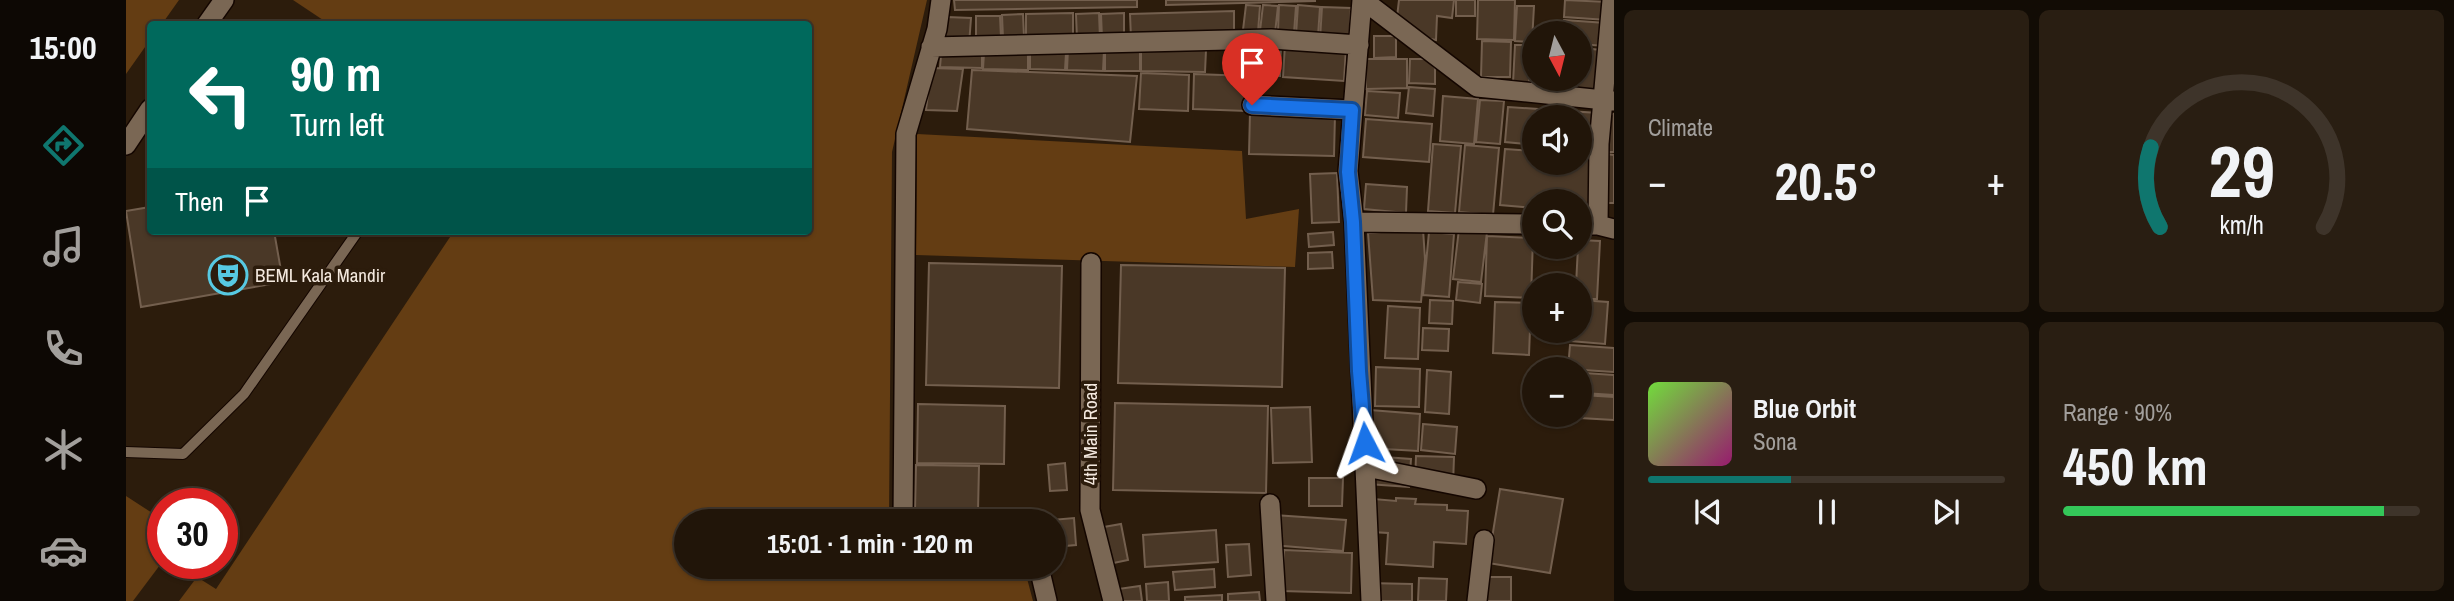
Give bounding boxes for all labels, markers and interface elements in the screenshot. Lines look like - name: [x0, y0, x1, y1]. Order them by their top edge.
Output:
- north arrow: [1522, 21, 1592, 91]
- map controls: [1522, 21, 1592, 427]
- text: 15:00: [29, 26, 97, 69]
- pin: [1222, 33, 1282, 105]
- text: 90 m: [290, 40, 382, 106]
- icon: arrive: [1233, 44, 1271, 82]
- icon: left: [175, 49, 266, 140]
- text: Turn left: [290, 103, 384, 146]
- button: sound: [1522, 105, 1592, 175]
- text: Climate: [1648, 112, 1713, 143]
- icon: directions: [39, 121, 88, 170]
- text: 29: [2208, 122, 2275, 220]
- text: 20.5°: [1775, 146, 1878, 216]
- text: −: [1648, 156, 1666, 207]
- text: +: [1987, 156, 2005, 207]
- icon: arrive: [238, 182, 276, 220]
- text: Then: [175, 184, 224, 219]
- button: search: [1522, 189, 1592, 259]
- text: km/h: [2219, 208, 2264, 242]
- icon: music: [39, 222, 88, 271]
- theatre icon: BEML Kala Mandir: [207, 254, 249, 296]
- place label: BEML Kala Mandir: [255, 262, 386, 288]
- button: +: [1522, 273, 1592, 343]
- icon: phone: [39, 324, 88, 373]
- button: −: [1522, 357, 1592, 427]
- street label: 4th Main Road: [1077, 383, 1103, 485]
- text: Blue Orbit: [1753, 391, 1856, 426]
- text: Range · 90%: [2063, 397, 2172, 428]
- position arrow: [1328, 406, 1402, 480]
- icon: climate: [39, 425, 88, 474]
- text: Sona: [1753, 426, 1797, 457]
- text: 450 km: [2063, 431, 2208, 501]
- speed limit sign: 30: [147, 488, 238, 579]
- icon: previous: [1689, 493, 1727, 531]
- icon: pause: [1808, 493, 1846, 531]
- icon: next: [1927, 493, 1965, 531]
- icon: car: [39, 526, 88, 575]
- text: 15:01 · 1 min · 120 m: [767, 526, 973, 561]

